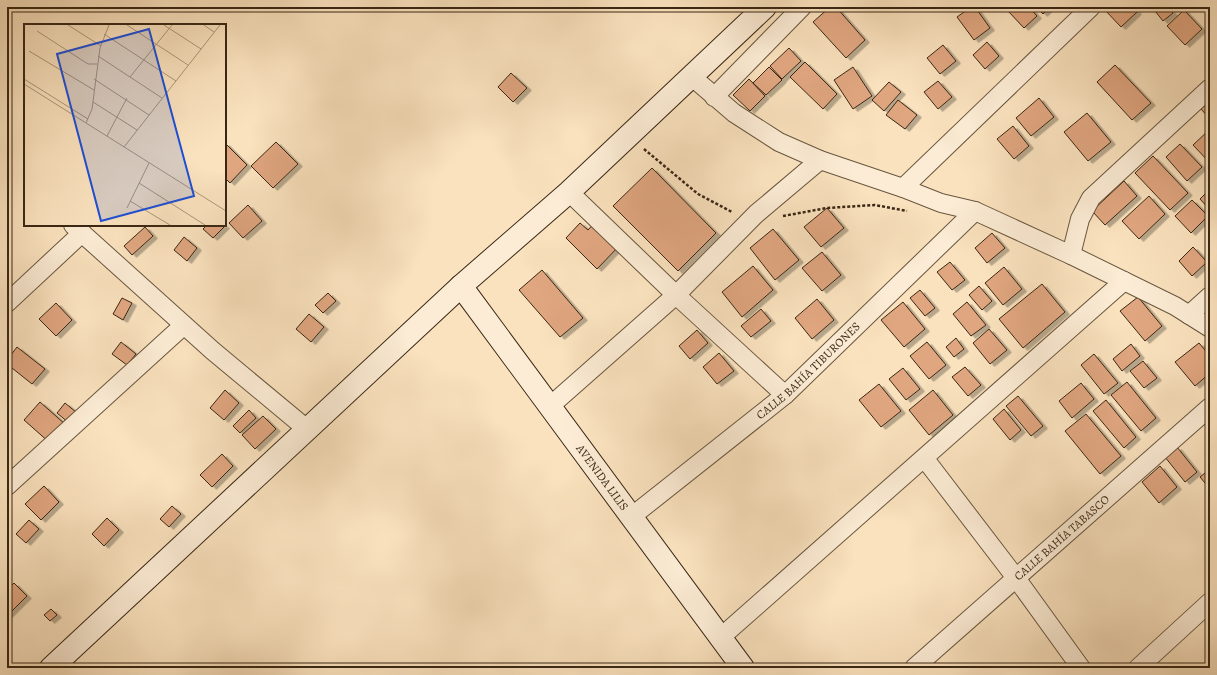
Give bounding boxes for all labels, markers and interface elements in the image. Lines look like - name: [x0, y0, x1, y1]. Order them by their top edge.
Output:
- inset map: [24, 24, 226, 226]
- street label: CALLE BAHÍA TIBURONES: [753, 318, 864, 423]
- street label: AVENIDA LILIS: [572, 440, 632, 514]
- street label: CALLE BAHÍA TABASCO: [1011, 491, 1113, 584]

